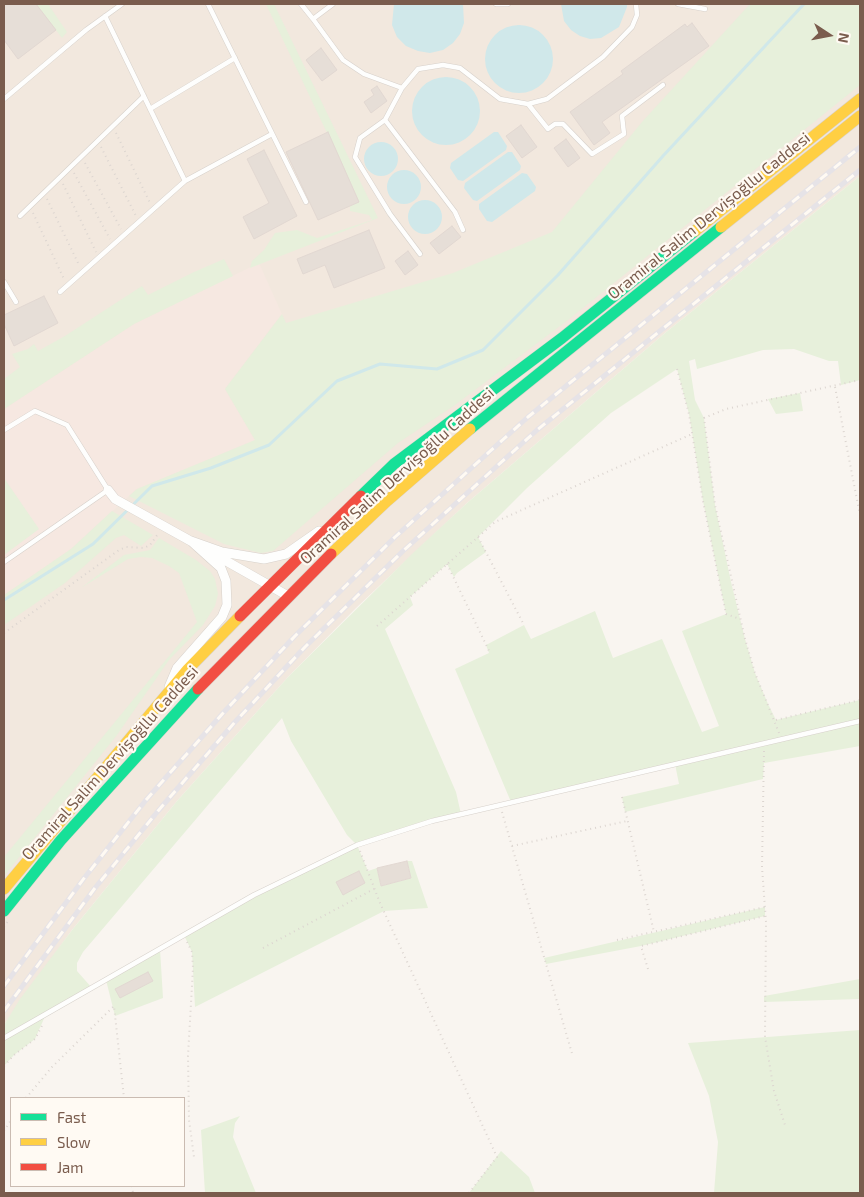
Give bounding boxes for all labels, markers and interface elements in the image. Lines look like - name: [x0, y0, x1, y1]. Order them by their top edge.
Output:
- north arrow: [804, 10, 854, 60]
- text: N: [835, 31, 854, 45]
- street label: Oramiral Salim Dervişoğllu Caddesi: [604, 128, 814, 304]
- street label: Oramiral Salim Dervişoğllu Caddesi: [296, 384, 498, 568]
- street label: Oramiral Salim Dervişoğllu Caddesi: [18, 662, 202, 864]
- legend: [10, 1097, 185, 1187]
- text: Fast: [57, 1108, 86, 1126]
- text: Slow: [57, 1133, 91, 1151]
- text: Jam: [57, 1158, 83, 1176]

